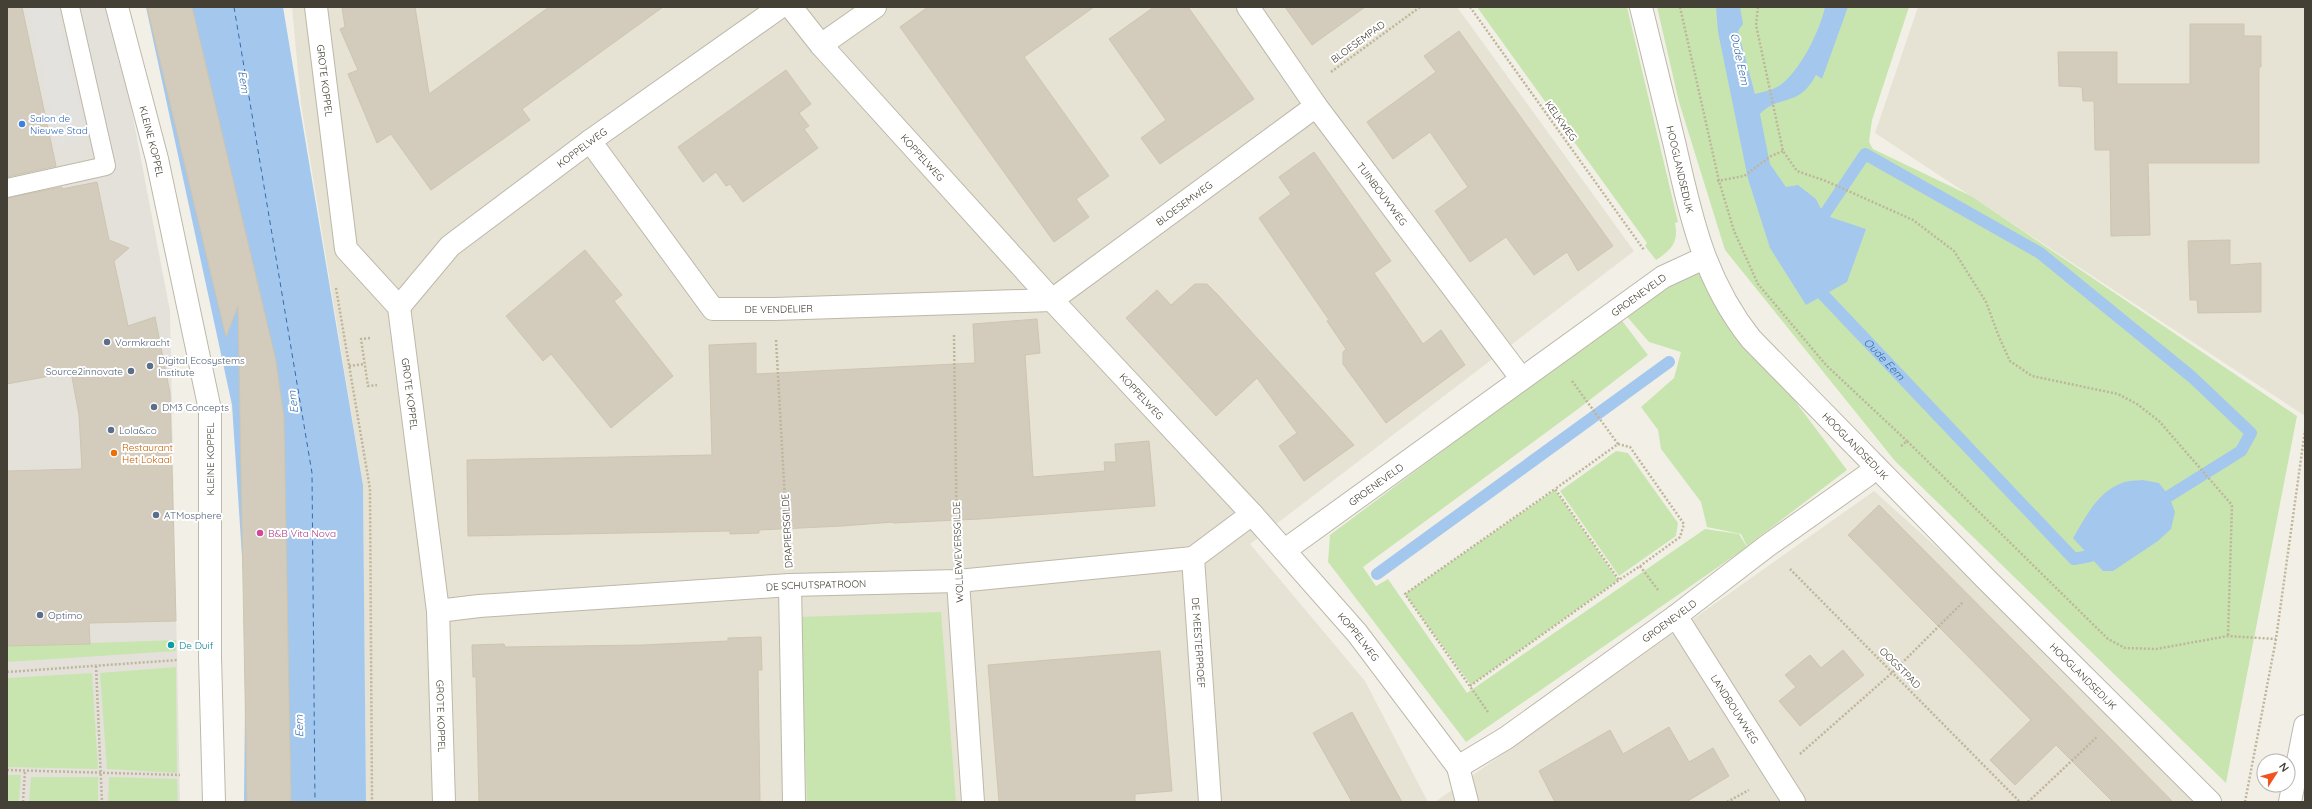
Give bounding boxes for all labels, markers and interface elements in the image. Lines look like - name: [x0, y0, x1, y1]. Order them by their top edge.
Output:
- street label: BLOESEMPAD: [1328, 18, 1388, 66]
- water label: Oude Eem: [1728, 32, 1753, 87]
- street label: GROTE KOPPEL: [314, 44, 336, 118]
- water label: Eem: [235, 70, 253, 95]
- street label: KELKWEG: [1542, 98, 1580, 144]
- street label: KLEINE KOPPEL: [137, 104, 167, 179]
- place label: Salon de Nieuwe Stad: [30, 112, 88, 137]
- marker: Salon de Nieuwe Stad: [17, 119, 27, 129]
- street label: HOOGLANDSEDIJK: [1664, 124, 1697, 215]
- street label: KOPPELWEG: [554, 125, 609, 170]
- street label: KOPPELWEG: [898, 131, 947, 184]
- street label: TUINBOUWWEG: [1354, 159, 1410, 228]
- street label: BLOESEMWEG: [1153, 178, 1215, 228]
- street label: GROENEVELD: [1608, 270, 1669, 319]
- street label: DE VENDELIER: [745, 301, 813, 316]
- water label: Oude Eem: [1861, 335, 1908, 384]
- place label: Vormkracht: [115, 336, 170, 349]
- marker: Vormkracht: [102, 337, 112, 347]
- place label: Digital Ecosystems Institute: [158, 354, 245, 379]
- street label: GROTE KOPPEL: [399, 357, 421, 431]
- marker: Digital Ecosystems Institute: [145, 361, 155, 371]
- place label: Source2innovate: [46, 365, 123, 378]
- marker: Source2innovate: [126, 366, 136, 376]
- street label: KOPPELWEG: [1117, 370, 1167, 422]
- water label: Eem: [285, 389, 301, 414]
- place label: DM3 Concepts: [162, 401, 229, 414]
- marker: DM3 Concepts: [149, 402, 159, 412]
- street label: HOOGLANDSEDIJK: [1820, 409, 1892, 482]
- street label: KLEINE KOPPEL: [204, 422, 217, 495]
- place label: Lola&co: [119, 424, 157, 437]
- marker: Lola&co: [106, 425, 116, 435]
- place label: Restaurant Het Lokaal: [122, 441, 174, 466]
- marker: Restaurant Het Lokaal: [109, 448, 119, 458]
- street label: GROENEVELD: [1346, 460, 1406, 509]
- street label: DRAPIERSGILDE: [779, 493, 795, 569]
- street label: WOLLEWEVERSGILDE: [950, 501, 966, 603]
- place label: ATMosphere: [164, 509, 222, 522]
- marker: ATMosphere: [151, 510, 161, 520]
- place label: B&B Vita Nova: [268, 527, 336, 540]
- marker: B&B Vita Nova: [255, 528, 265, 538]
- street label: DE SCHUTSPATROON: [765, 577, 866, 593]
- street label: GROENEVELD: [1639, 596, 1699, 645]
- street label: DE MEESTERPROEF: [1189, 597, 1209, 689]
- place label: Optimo: [48, 609, 82, 622]
- street label: KOPPELWEG: [1335, 609, 1382, 664]
- marker: Optimo: [35, 610, 45, 620]
- place label: De Duif: [179, 639, 214, 652]
- marker: De Duif: [166, 640, 176, 650]
- street label: HOOGLANDSEDIJK: [2047, 640, 2120, 712]
- street label: OOGSTPAD: [1877, 645, 1923, 691]
- street label: LANDBOUWWEG: [1708, 672, 1762, 746]
- street label: GROTE KOPPEL: [434, 680, 449, 753]
- water label: Eem: [292, 714, 306, 737]
- north arrow: [2256, 753, 2296, 793]
- text: N: [2276, 760, 2292, 775]

